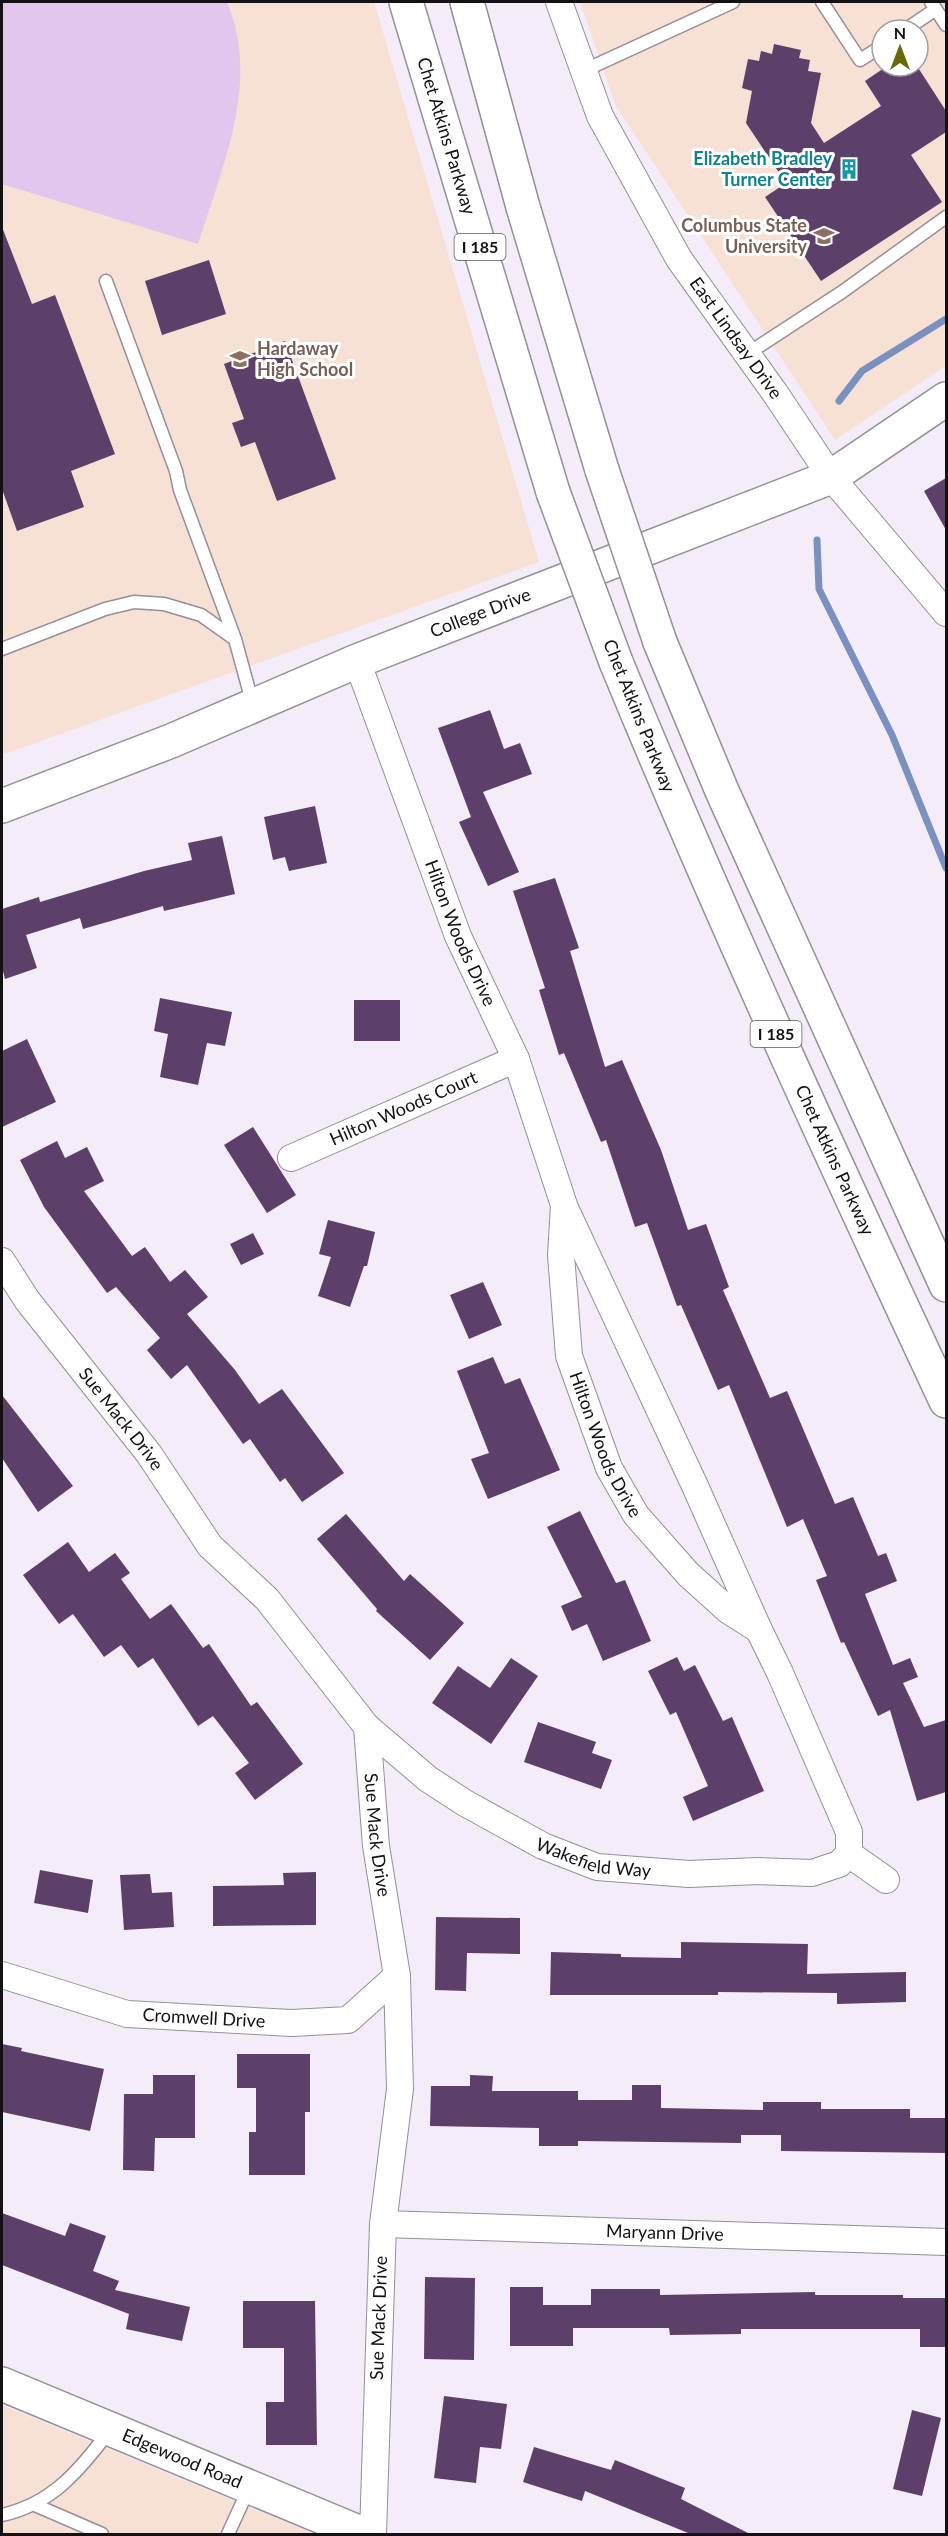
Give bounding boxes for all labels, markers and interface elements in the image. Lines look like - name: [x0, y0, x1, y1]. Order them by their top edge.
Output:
- north arrow: [870, 18, 930, 78]
- text: N: [894, 23, 906, 42]
- street label: Chet Atkins Parkway: [413, 54, 481, 218]
- place label: Elizabeth Bradley Turner Center: [693, 147, 832, 190]
- building icon: Elizabeth Bradley Turner Center: [837, 157, 861, 181]
- place label: Columbus State University: [681, 214, 808, 257]
- school or university icon: Columbus State University: [812, 224, 836, 248]
- road number: I 185: [454, 234, 506, 260]
- street label: East Lindsay Drive: [685, 272, 788, 403]
- place label: Hardaway High School: [257, 337, 353, 380]
- school or university icon: Hardaway High School: [228, 347, 252, 371]
- street label: College Drive: [427, 583, 534, 642]
- street label: Chet Atkins Parkway: [599, 636, 681, 796]
- street label: Hilton Woods Drive: [421, 856, 501, 1009]
- road number: I 185: [750, 1021, 802, 1047]
- street label: Hilton Woods Court: [326, 1065, 481, 1150]
- street label: Chet Atkins Parkway: [791, 1081, 880, 1239]
- street label: Sue Mack Drive: [75, 1363, 169, 1474]
- street label: Hilton Woods Drive: [565, 1369, 647, 1521]
- street label: Sue Mack Drive: [361, 1772, 396, 1898]
- street label: Wakefield Way: [533, 1832, 653, 1881]
- street label: Cromwell Drive: [142, 2003, 266, 2032]
- street label: Maryann Drive: [606, 2219, 724, 2245]
- street label: Sue Mack Drive: [365, 2255, 391, 2381]
- street label: Edgewood Road: [119, 2423, 246, 2493]

